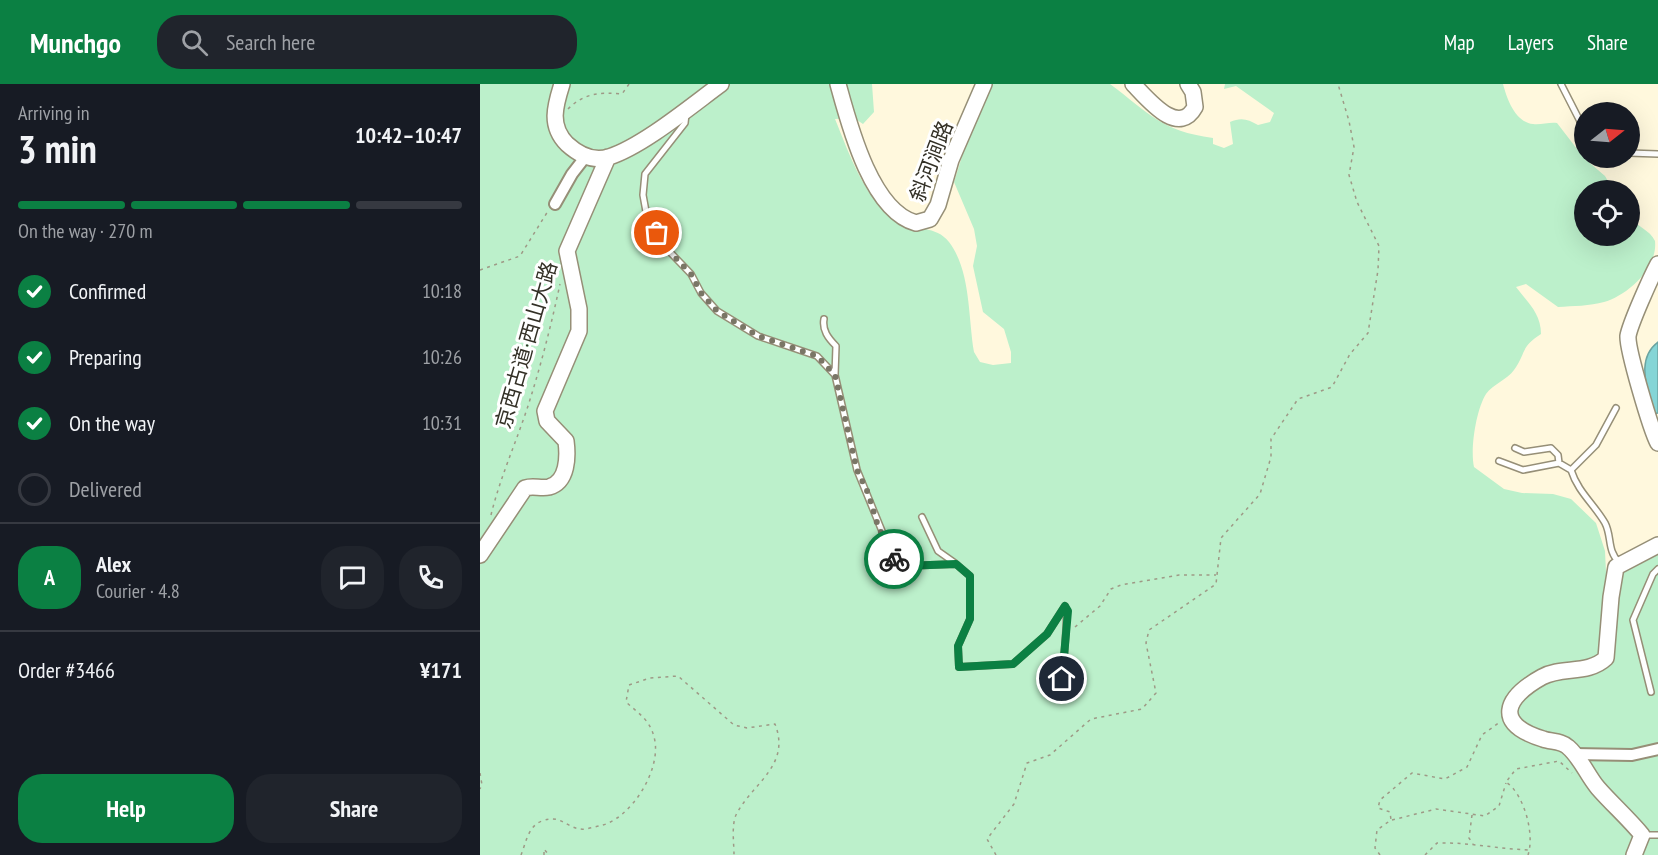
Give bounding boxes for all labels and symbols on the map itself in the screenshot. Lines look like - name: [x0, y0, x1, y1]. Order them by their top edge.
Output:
- north arrow: [1574, 102, 1640, 168]
- street label: 斜河涧路: [903, 117, 959, 205]
- pin: [631, 207, 682, 258]
- street label: 京西古道·西山大路: [489, 258, 563, 432]
- courier: [864, 529, 924, 589]
- pin: [1036, 653, 1087, 704]

